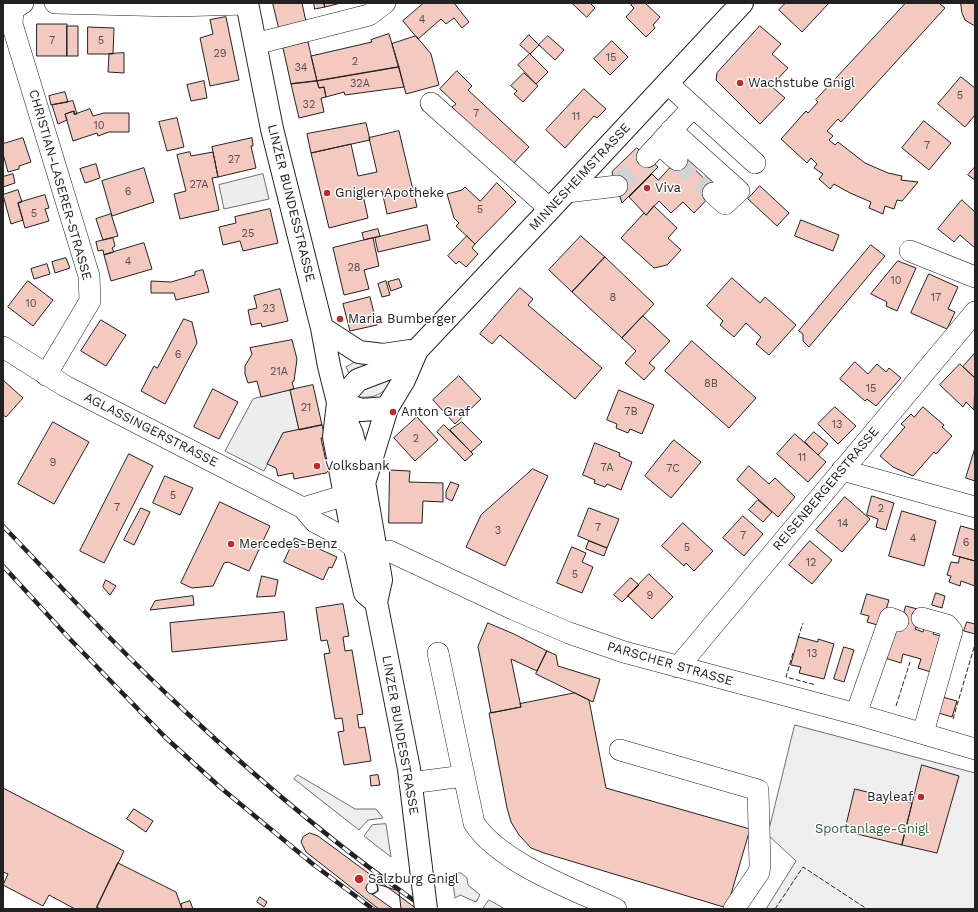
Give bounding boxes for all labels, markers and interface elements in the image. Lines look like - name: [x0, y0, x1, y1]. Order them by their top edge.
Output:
- house number: 4: [419, 13, 425, 27]
- house number: 7: [49, 34, 55, 48]
- house number: 5: [98, 34, 104, 48]
- house number: 29: [213, 47, 227, 61]
- house number: 15: [606, 51, 616, 65]
- house number: 2: [352, 55, 358, 69]
- house number: 34: [294, 61, 308, 75]
- place label: Wachstube Gnigl: [748, 75, 855, 91]
- house number: 32A: [350, 77, 370, 91]
- marker: Wachstube Gnigl: [735, 78, 745, 88]
- street label: CHRISTIAN-LASERER-STRASSE: [25, 88, 95, 282]
- house number: 5: [957, 89, 963, 103]
- house number: 32: [303, 98, 315, 112]
- house number: 7: [473, 107, 479, 121]
- house number: 11: [572, 110, 580, 124]
- house number: 10: [93, 119, 105, 133]
- street label: MINNESHEIMSTRASSE: [526, 120, 634, 234]
- street label: LINZER BUNDESSTRASSE: [264, 123, 318, 283]
- house number: 7: [924, 139, 930, 153]
- house number: 27: [228, 153, 240, 167]
- house number: 27A: [189, 178, 209, 192]
- place label: Viva: [655, 180, 681, 196]
- marker: Viva: [642, 183, 652, 193]
- house number: 6: [125, 185, 131, 199]
- place label: Gnigler Apotheke: [335, 185, 444, 201]
- marker: Gnigler Apotheke: [322, 188, 332, 198]
- house number: 5: [477, 203, 483, 217]
- house number: 5: [31, 207, 37, 221]
- house number: 25: [242, 227, 254, 241]
- house number: 4: [125, 255, 131, 269]
- house number: 28: [347, 261, 361, 275]
- house number: 10: [890, 274, 902, 288]
- house number: 8: [610, 291, 616, 305]
- house number: 17: [931, 291, 941, 305]
- house number: 10: [25, 297, 37, 311]
- house number: 23: [263, 302, 275, 316]
- place label: Maria Bumberger: [348, 311, 456, 327]
- marker: Maria Bumberger: [335, 314, 345, 324]
- house number: 6: [175, 348, 181, 362]
- house number: 21A: [270, 365, 288, 379]
- house number: 8B: [704, 377, 718, 391]
- house number: 15: [866, 382, 876, 396]
- street label: AGLASSINGERSTRASSE: [81, 389, 221, 471]
- house number: 21: [301, 401, 311, 415]
- place label: Anton Graf: [401, 404, 470, 420]
- house number: 7B: [624, 405, 638, 419]
- marker: Anton Graf: [388, 407, 398, 417]
- house number: 13: [832, 418, 842, 432]
- street label: REISENBERGERSTRASSE: [770, 424, 882, 554]
- house number: 2: [413, 432, 419, 446]
- house number: 11: [798, 451, 806, 465]
- house number: 9: [50, 456, 56, 470]
- place label: Volksbank: [325, 458, 390, 474]
- marker: Volksbank: [312, 461, 322, 471]
- house number: 7A: [601, 461, 613, 475]
- house number: 7C: [666, 462, 680, 476]
- house number: 5: [170, 489, 176, 503]
- house number: 7: [114, 501, 120, 515]
- house number: 2: [878, 502, 884, 516]
- house number: 14: [837, 517, 849, 531]
- house number: 7: [595, 521, 601, 535]
- house number: 3: [495, 524, 501, 538]
- house number: 7: [740, 529, 746, 543]
- house number: 4: [910, 532, 916, 546]
- place label: Mercedes-Benz: [239, 536, 337, 552]
- house number: 6: [963, 536, 969, 550]
- marker: Mercedes-Benz: [226, 539, 236, 549]
- house number: 5: [684, 541, 690, 555]
- house number: 12: [806, 556, 816, 570]
- house number: 5: [572, 568, 578, 582]
- house number: 9: [647, 589, 653, 603]
- street label: PARSCHER STRASSE: [605, 639, 735, 689]
- house number: 13: [807, 647, 817, 661]
- street label: LINZER BUNDESSTRASSE: [378, 654, 422, 816]
- place label: Bayleaf: [867, 789, 913, 805]
- marker: Bayleaf: [916, 792, 926, 802]
- park label: Sportanlage-Gnigl: [815, 821, 929, 837]
- place label: Salzburg Gnigl: [368, 871, 459, 887]
- marker: Salzburg Gnigl: [353, 873, 365, 885]

